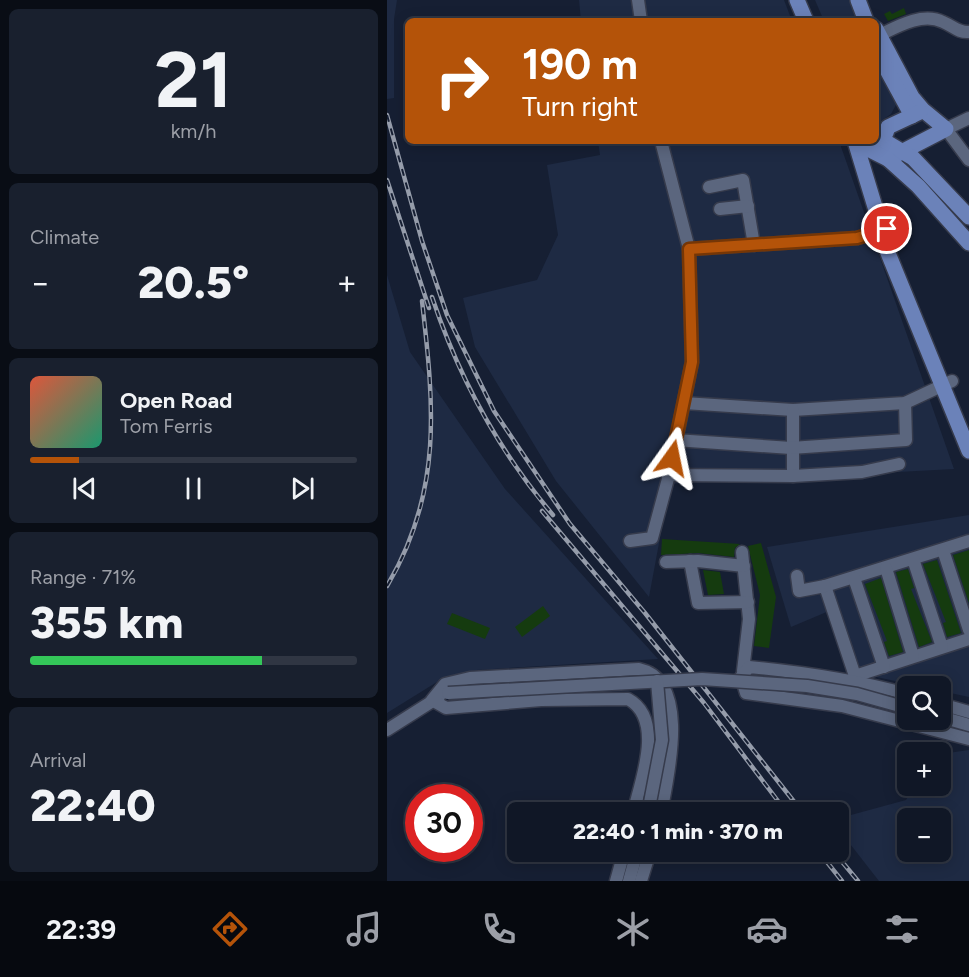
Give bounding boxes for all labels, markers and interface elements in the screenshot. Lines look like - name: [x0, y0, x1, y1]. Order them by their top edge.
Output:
- text: 21: [154, 33, 233, 127]
- text: 190 m: [522, 39, 638, 90]
- icon: right: [423, 42, 501, 120]
- text: Turn right: [522, 90, 638, 123]
- text: km/h: [171, 119, 216, 143]
- pin: [861, 203, 912, 254]
- icon: arrive: [870, 212, 903, 245]
- text: Climate: [30, 225, 99, 249]
- text: 20.5°: [138, 255, 249, 309]
- text: −: [30, 263, 51, 302]
- text: +: [336, 263, 357, 302]
- text: Open Road: [120, 387, 232, 414]
- text: Tom Ferris: [120, 414, 213, 438]
- position arrow: [640, 426, 704, 490]
- icon: previous: [68, 472, 101, 505]
- icon: pause: [177, 472, 210, 505]
- icon: next: [286, 472, 319, 505]
- text: Range · 71%: [30, 565, 136, 589]
- text: 355 km: [30, 595, 183, 649]
- map controls: [897, 676, 951, 862]
- button: search: [897, 676, 951, 730]
- button: +: [897, 742, 951, 796]
- text: Arrival: [30, 748, 86, 772]
- text: 22:40: [30, 778, 156, 832]
- speed limit sign: 30: [405, 784, 483, 862]
- button: −: [897, 808, 951, 862]
- text: 22:40 · 1 min · 370 m: [573, 818, 783, 845]
- icon: directions: [209, 908, 251, 950]
- icon: music: [343, 908, 385, 950]
- icon: phone: [478, 908, 520, 950]
- icon: climate: [612, 908, 654, 950]
- icon: car: [746, 908, 788, 950]
- icon: filters: [881, 908, 923, 950]
- text: 22:39: [46, 913, 116, 946]

